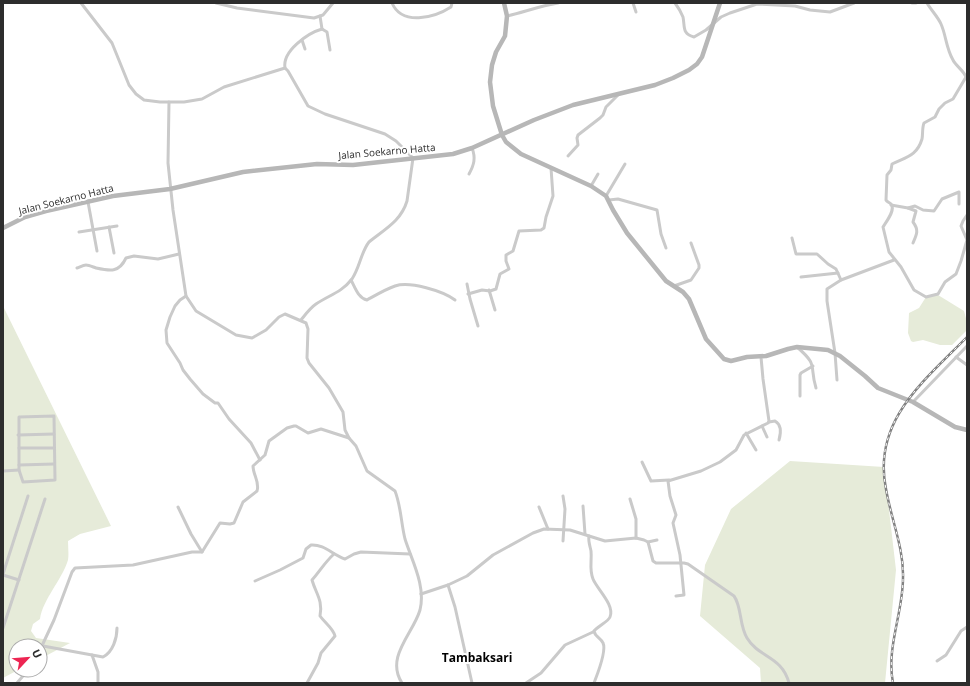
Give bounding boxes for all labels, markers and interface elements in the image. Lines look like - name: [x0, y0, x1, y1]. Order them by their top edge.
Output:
- street label: Jalan Soekarno Hatta: [337, 140, 436, 162]
- street label: Jalan Soekarno Hatta: [16, 180, 115, 218]
- north arrow: [8, 638, 48, 678]
- text: U: [29, 646, 46, 660]
- district label: Tambaksari: [442, 649, 512, 666]

